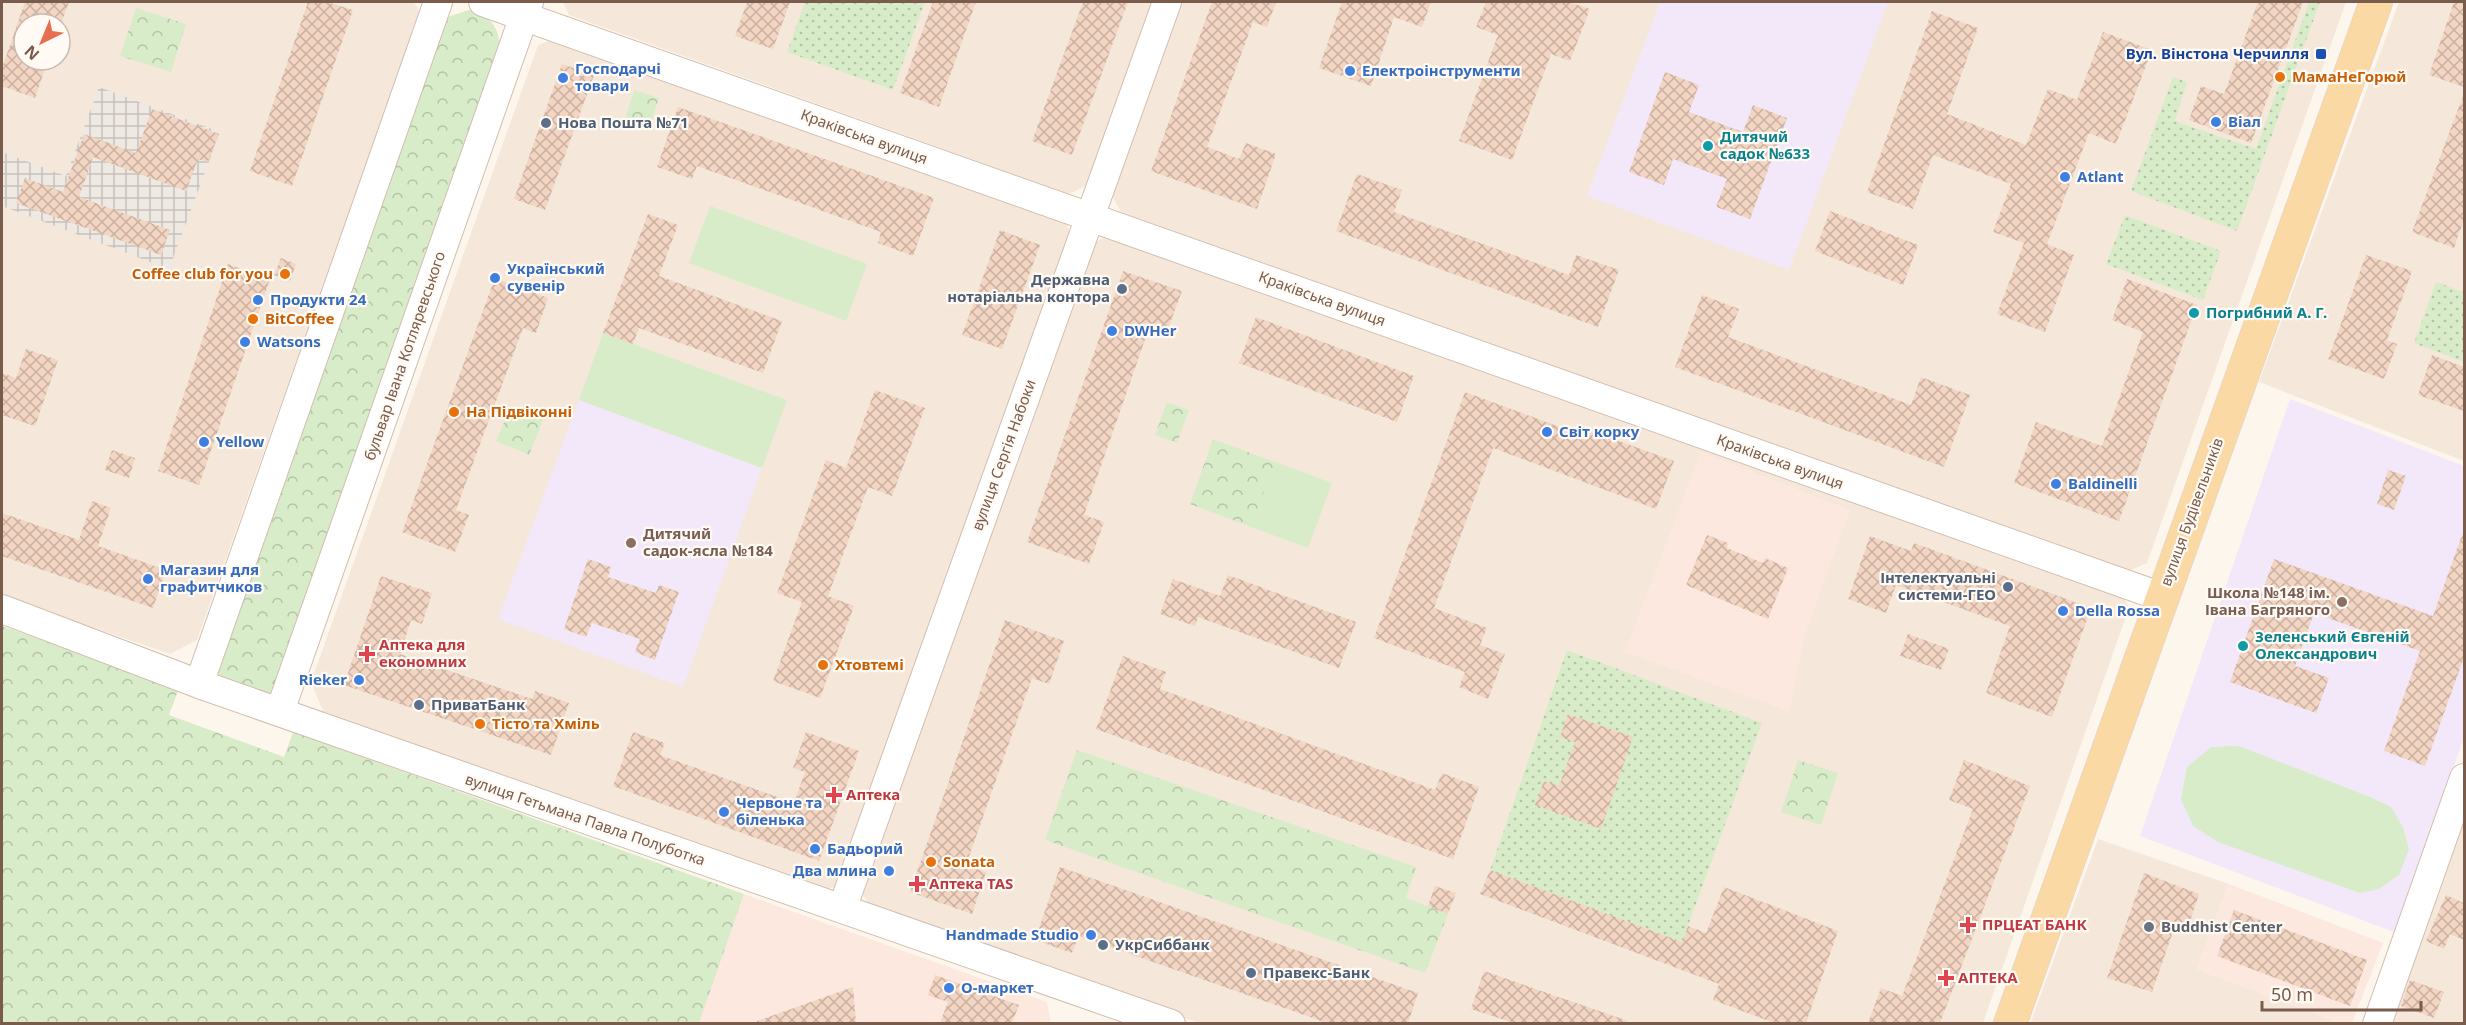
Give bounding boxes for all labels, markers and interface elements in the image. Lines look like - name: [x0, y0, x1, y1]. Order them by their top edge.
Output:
- north arrow: [12, 12, 72, 72]
- text: N: [20, 40, 44, 65]
- place label: Вул. Вінстона Черчилля: [2126, 43, 2309, 63]
- marker: Вул. Вінстона Черчилля: [2314, 47, 2328, 61]
- place label: Господарчі товари: [575, 58, 661, 95]
- place label: Електроінструменти: [1362, 60, 1521, 80]
- marker: Електроінструменти: [1343, 64, 1357, 78]
- place label: МамаНеГорюй: [2292, 66, 2406, 86]
- marker: МамаНеГорюй: [2273, 70, 2287, 84]
- marker: Господарчі товари: [556, 71, 570, 85]
- street label: Краківська вулиця: [798, 104, 931, 168]
- place label: Віал: [2228, 111, 2261, 131]
- place label: Нова Пошта №71: [558, 112, 689, 132]
- marker: Віал: [2209, 115, 2223, 129]
- marker: Нова Пошта №71: [539, 116, 553, 130]
- place label: Дитячий садок №633: [1720, 126, 1810, 163]
- marker: Дитячий садок №633: [1701, 139, 1715, 153]
- place label: Atlant: [2077, 166, 2124, 186]
- marker: Atlant: [2058, 170, 2072, 184]
- street label: бульвар Івана Котляревського: [359, 248, 449, 463]
- place label: Український сувенір: [507, 258, 605, 295]
- place label: Coffee club for you: [132, 263, 273, 283]
- street label: Краківська вулиця: [1256, 266, 1389, 330]
- marker: Coffee club for you: [278, 267, 292, 281]
- place label: Державна нотаріальна контора: [947, 269, 1110, 306]
- marker: Український сувенір: [488, 271, 502, 285]
- marker: Державна нотаріальна контора: [1115, 282, 1129, 296]
- place label: Продукти 24: [270, 289, 367, 309]
- marker: Продукти 24: [251, 293, 265, 307]
- place label: Погрибний А. Г.: [2206, 302, 2327, 322]
- marker: Погрибний А. Г.: [2187, 306, 2201, 320]
- place label: BitCoffee: [265, 308, 335, 328]
- marker: BitCoffee: [246, 312, 260, 326]
- place label: DWHer: [1124, 320, 1177, 340]
- marker: DWHer: [1105, 324, 1119, 338]
- place label: Watsons: [257, 331, 321, 351]
- marker: Watsons: [238, 335, 252, 349]
- street label: вулиця Сергія Набоки: [966, 376, 1040, 533]
- place label: На Підвіконні: [466, 401, 572, 421]
- marker: На Підвіконні: [447, 405, 461, 419]
- place label: Світ корку: [1559, 421, 1640, 441]
- marker: Світ корку: [1540, 425, 1554, 439]
- street label: Краківська вулиця: [1714, 429, 1847, 493]
- place label: Yellow: [216, 431, 265, 451]
- marker: Yellow: [197, 435, 211, 449]
- street label: вулиця Будівельників: [2155, 435, 2227, 589]
- place label: Baldinelli: [2068, 473, 2138, 493]
- marker: Baldinelli: [2049, 477, 2063, 491]
- place label: Дитячий садок-ясла №184: [643, 523, 773, 560]
- marker: Дитячий садок-ясла №184: [624, 536, 638, 550]
- place label: Магазин для графитчиков: [160, 559, 262, 596]
- place label: Інтелектуальні системи-ГЕО: [1880, 567, 1996, 604]
- marker: Магазин для графитчиков: [141, 572, 155, 586]
- marker: Інтелектуальні системи-ГЕО: [2001, 580, 2015, 594]
- place label: Школа №148 ім. Івана Багряного: [2205, 582, 2330, 619]
- marker: Школа №148 ім. Івана Багряного: [2335, 595, 2349, 609]
- place label: Della Rossa: [2075, 600, 2160, 620]
- marker: Della Rossa: [2056, 604, 2070, 618]
- place label: Зеленський Євгеній Олександрович: [2255, 626, 2410, 663]
- place label: Аптека для економних: [379, 634, 467, 671]
- marker: Зеленський Євгеній Олександрович: [2236, 639, 2250, 653]
- marker: Аптека для економних: [360, 647, 374, 661]
- place label: Хтовтемі: [835, 654, 904, 674]
- marker: Хтовтемі: [816, 658, 830, 672]
- place label: Rieker: [299, 669, 347, 689]
- marker: Rieker: [352, 673, 366, 687]
- place label: ПриватБанк: [431, 694, 526, 714]
- marker: ПриватБанк: [412, 698, 426, 712]
- place label: Тісто та Хміль: [492, 713, 600, 733]
- marker: Тісто та Хміль: [473, 717, 487, 731]
- street label: вулиця Гетьмана Павла Полуботка: [463, 768, 708, 870]
- place label: Аптека: [846, 784, 900, 804]
- marker: Аптека: [827, 788, 841, 802]
- place label: Червоне та біленька: [736, 792, 822, 829]
- marker: Червоне та біленька: [717, 805, 731, 819]
- place label: Бадьорий: [827, 838, 903, 858]
- marker: Бадьорий: [808, 842, 822, 856]
- place label: Sonata: [943, 851, 995, 871]
- marker: Sonata: [924, 855, 938, 869]
- place label: Два млина: [793, 860, 877, 880]
- marker: Два млина: [882, 864, 896, 878]
- place label: Аптека TAS: [929, 873, 1013, 893]
- marker: Аптека TAS: [910, 877, 924, 891]
- place label: ПРЦЕАТ БАНК: [1982, 914, 2087, 934]
- marker: ПРЦЕАТ БАНК: [1959, 916, 1977, 934]
- place label: Buddhist Center: [2161, 916, 2283, 936]
- marker: Buddhist Center: [2142, 920, 2156, 934]
- place label: Handmade Studio: [945, 924, 1079, 944]
- marker: Handmade Studio: [1084, 928, 1098, 942]
- place label: УкрСиббанк: [1115, 934, 1211, 954]
- marker: УкрСиббанк: [1096, 938, 1110, 952]
- place label: Правекс-Банк: [1263, 962, 1371, 982]
- marker: Правекс-Банк: [1244, 966, 1258, 980]
- place label: АПТЕКА: [1958, 967, 2018, 987]
- marker: АПТЕКА: [1939, 971, 1953, 985]
- scale bar: [2262, 974, 2421, 1012]
- place label: О-маркет: [961, 977, 1034, 997]
- marker: О-маркет: [942, 981, 956, 995]
- text: 50 m: [2271, 982, 2313, 1006]

